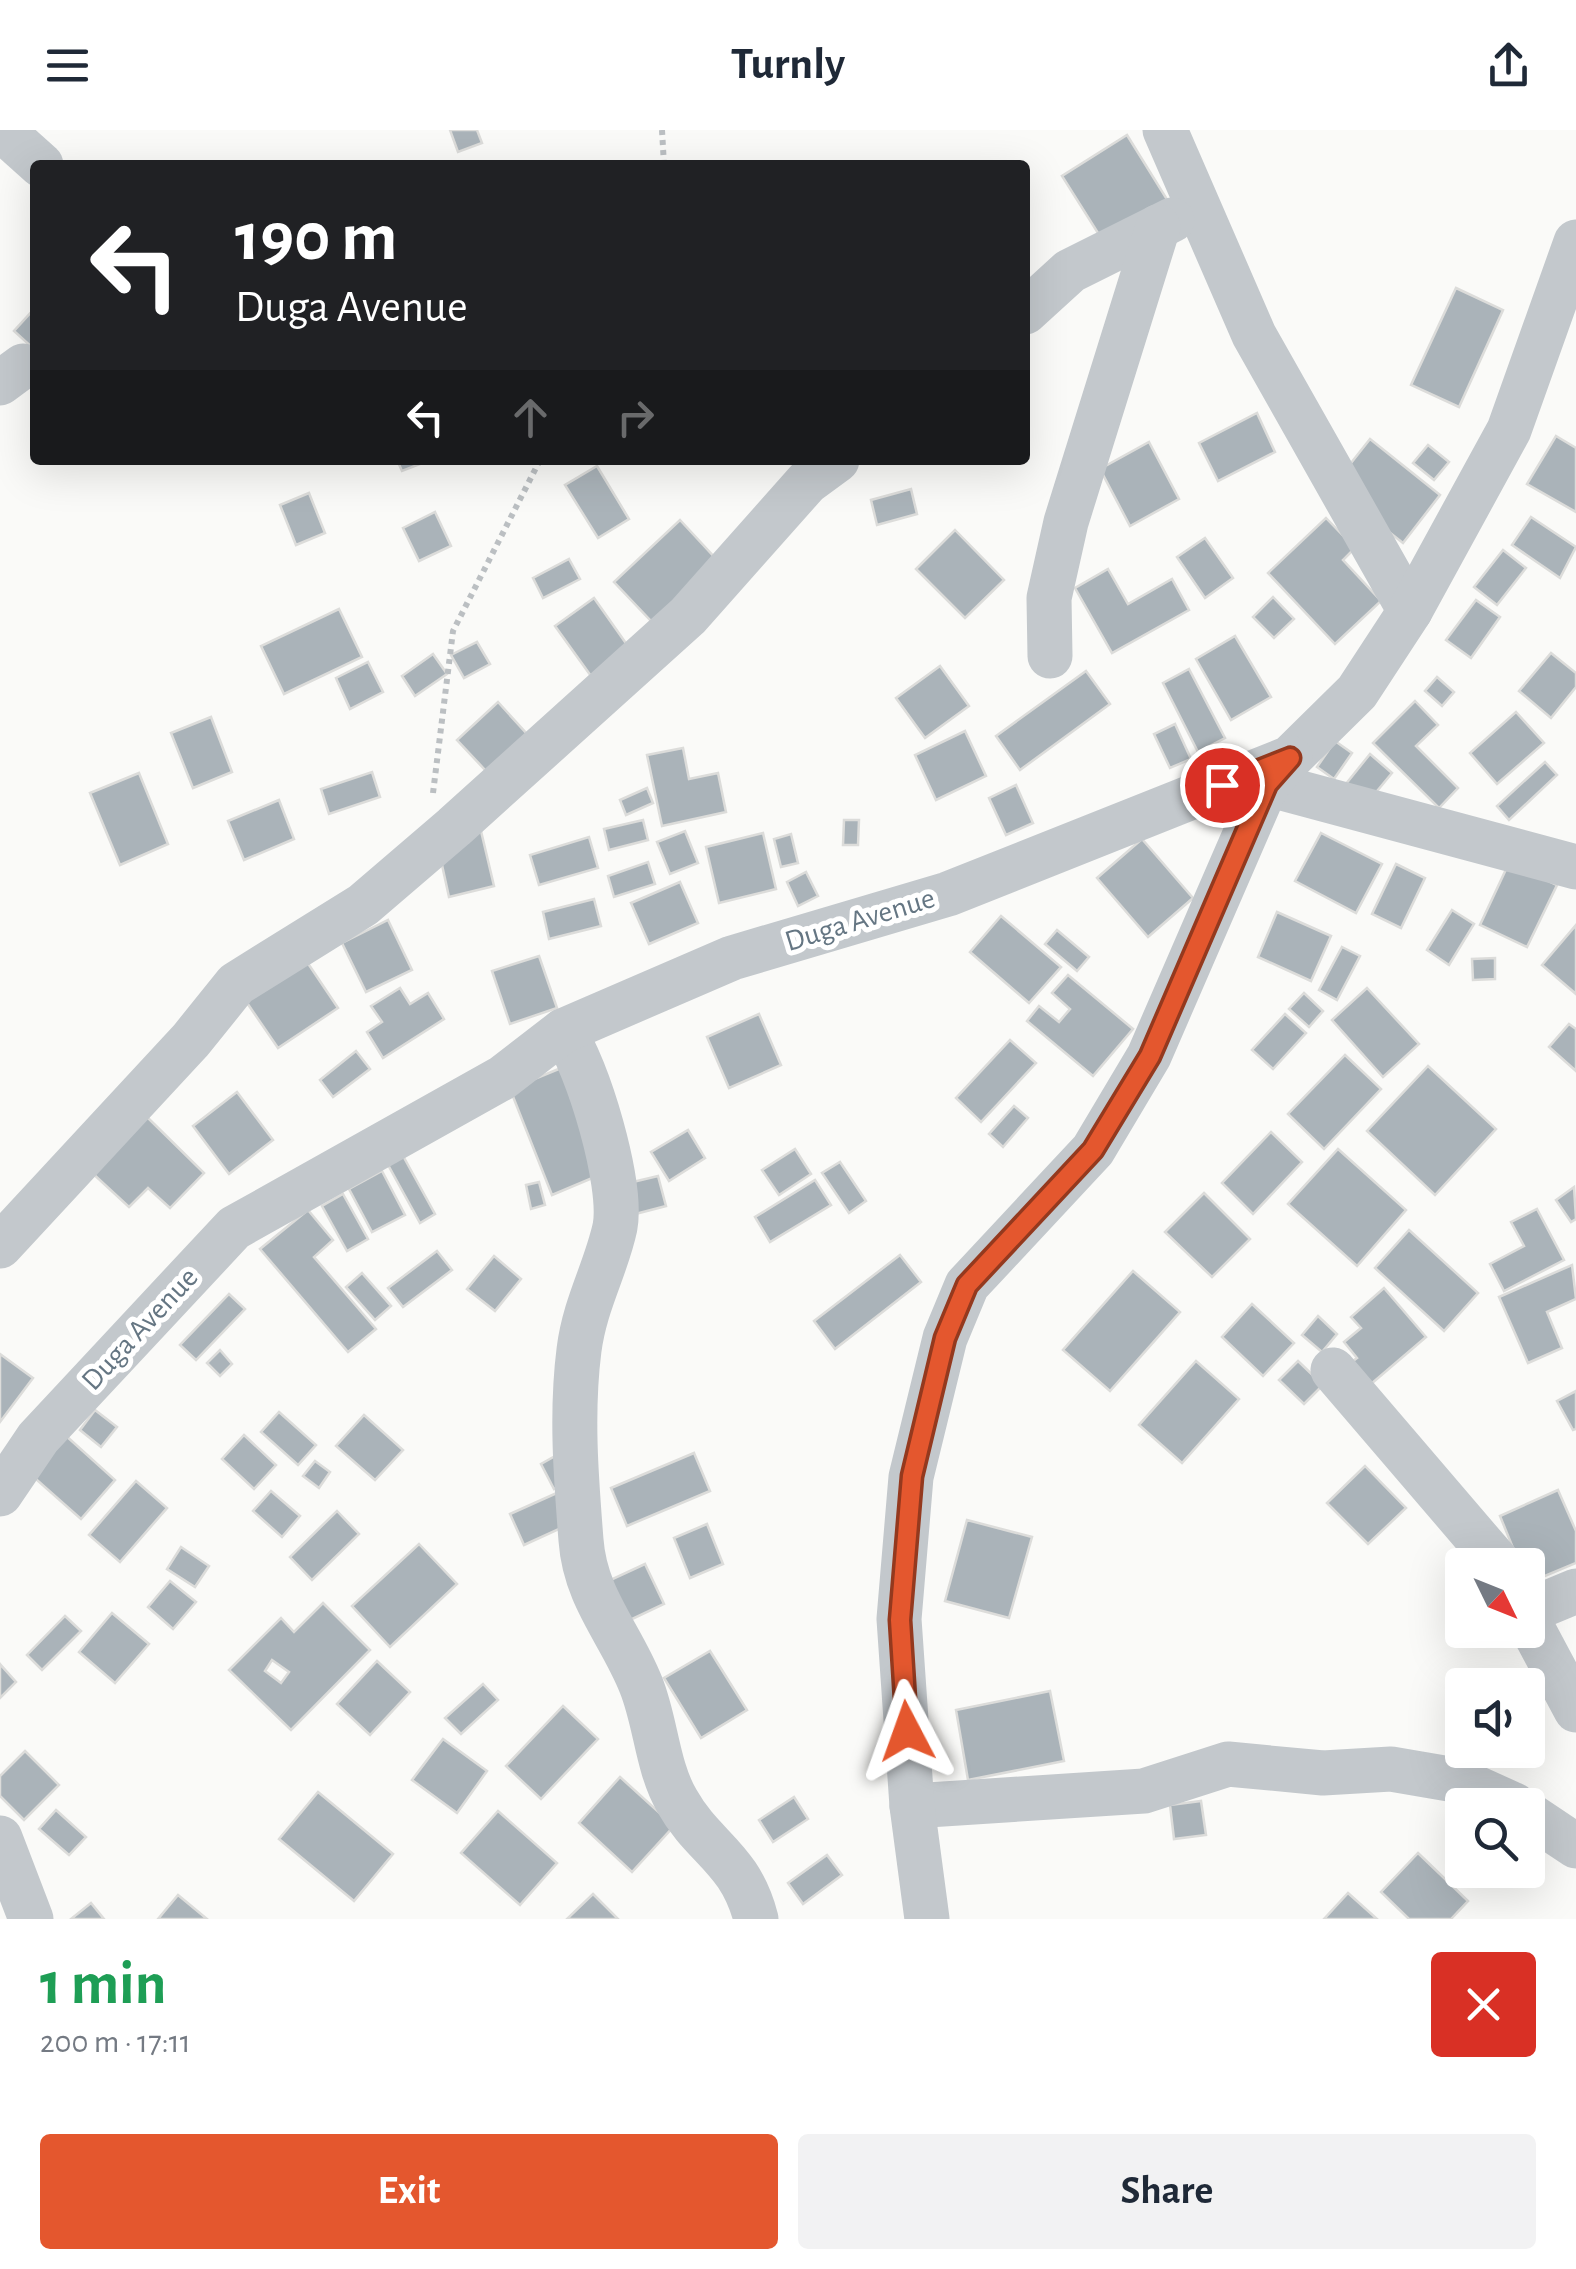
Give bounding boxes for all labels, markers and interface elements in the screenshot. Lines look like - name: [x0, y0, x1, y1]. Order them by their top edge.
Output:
- icon: menu: [40, 38, 95, 93]
- icon: share: [1481, 38, 1536, 93]
- text: Turnly: [731, 42, 845, 87]
- icon: left: [70, 200, 200, 330]
- text: 190 m: [235, 203, 398, 273]
- text: Duga Avenue: [235, 285, 468, 330]
- icon: left: [398, 390, 453, 445]
- icon: ahead: [503, 390, 558, 445]
- icon: right: [608, 390, 663, 445]
- pin: [1180, 743, 1265, 828]
- icon: arrive: [1195, 758, 1250, 813]
- street label: Duga Avenue: [781, 883, 939, 957]
- street label: Duga Avenue: [76, 1262, 204, 1396]
- north arrow: [1445, 1548, 1545, 1648]
- map controls: [1445, 1548, 1545, 1888]
- button: sound: [1445, 1668, 1545, 1768]
- position arrow: [855, 1679, 959, 1783]
- button: search: [1445, 1788, 1545, 1888]
- button: close: [1431, 1952, 1536, 2057]
- text: 1 min: [40, 1955, 166, 2015]
- text: 200 m · 17:11: [40, 2026, 191, 2058]
- button: Exit: [40, 2134, 778, 2249]
- button: Share: [798, 2134, 1536, 2249]

